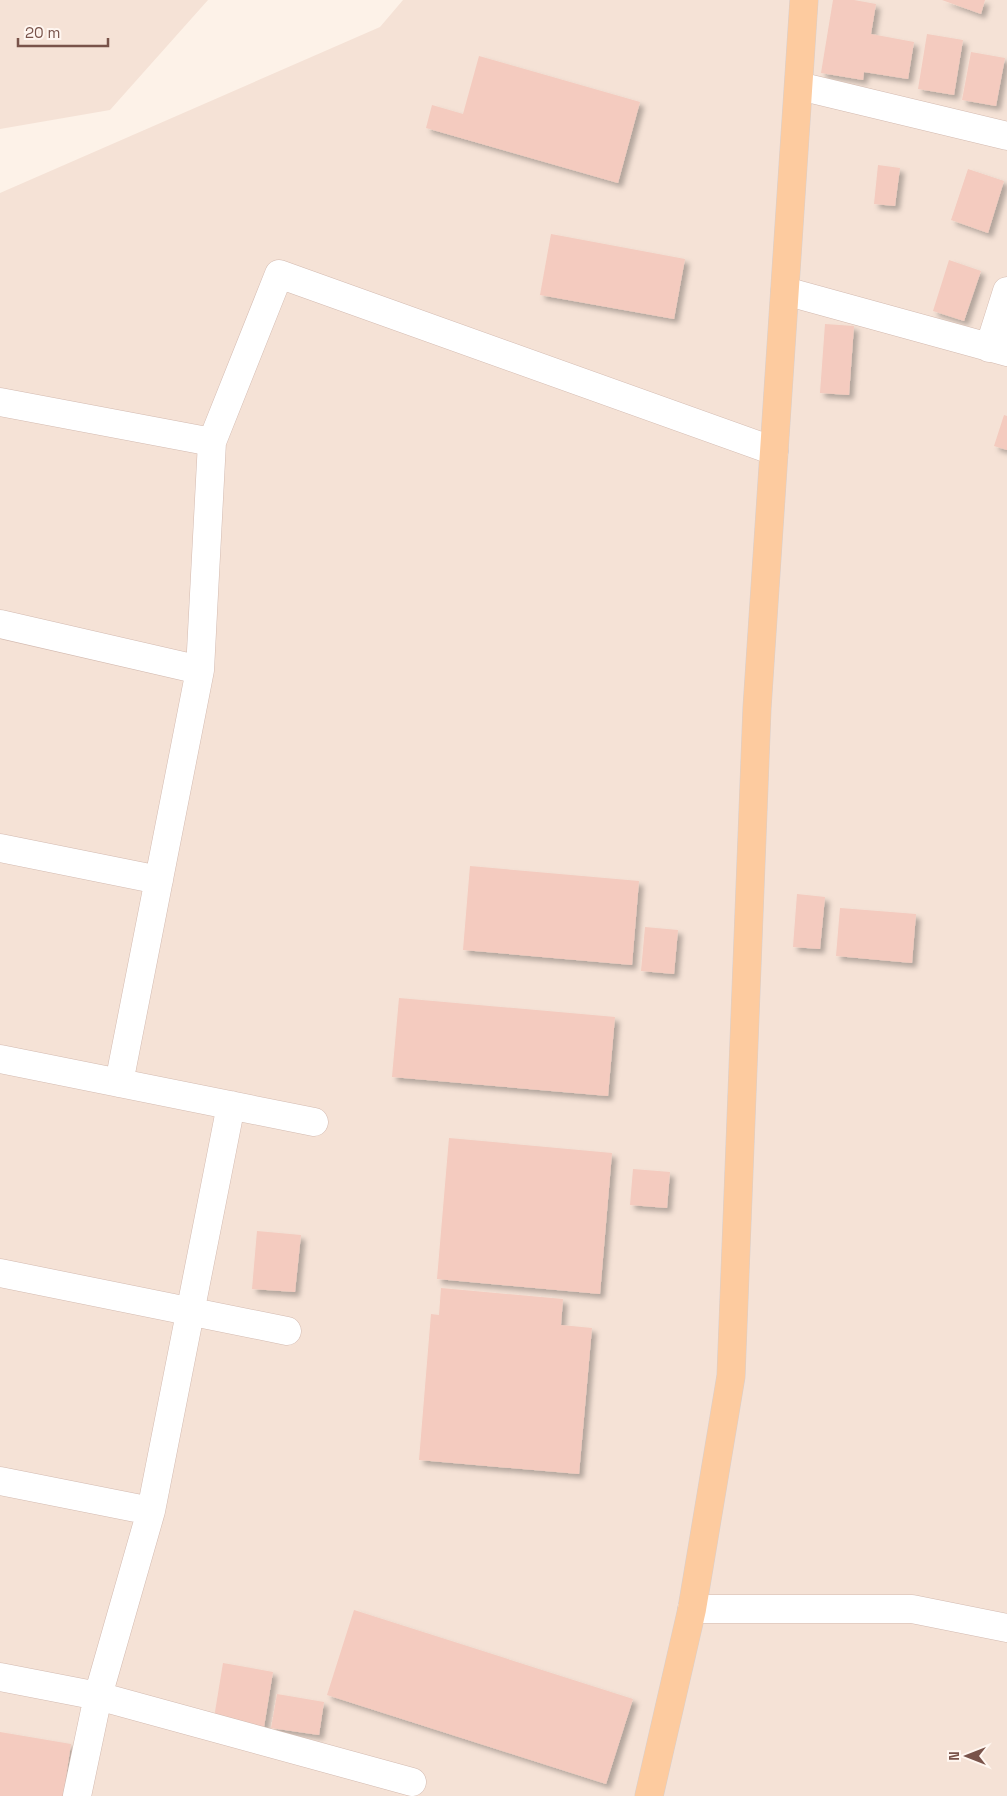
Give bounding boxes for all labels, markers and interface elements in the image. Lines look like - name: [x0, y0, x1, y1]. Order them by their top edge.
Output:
- scale bar: [18, 15, 108, 47]
- text: 20 m: [25, 23, 60, 42]
- north arrow: [942, 1731, 992, 1781]
- text: N: [945, 1751, 963, 1761]

